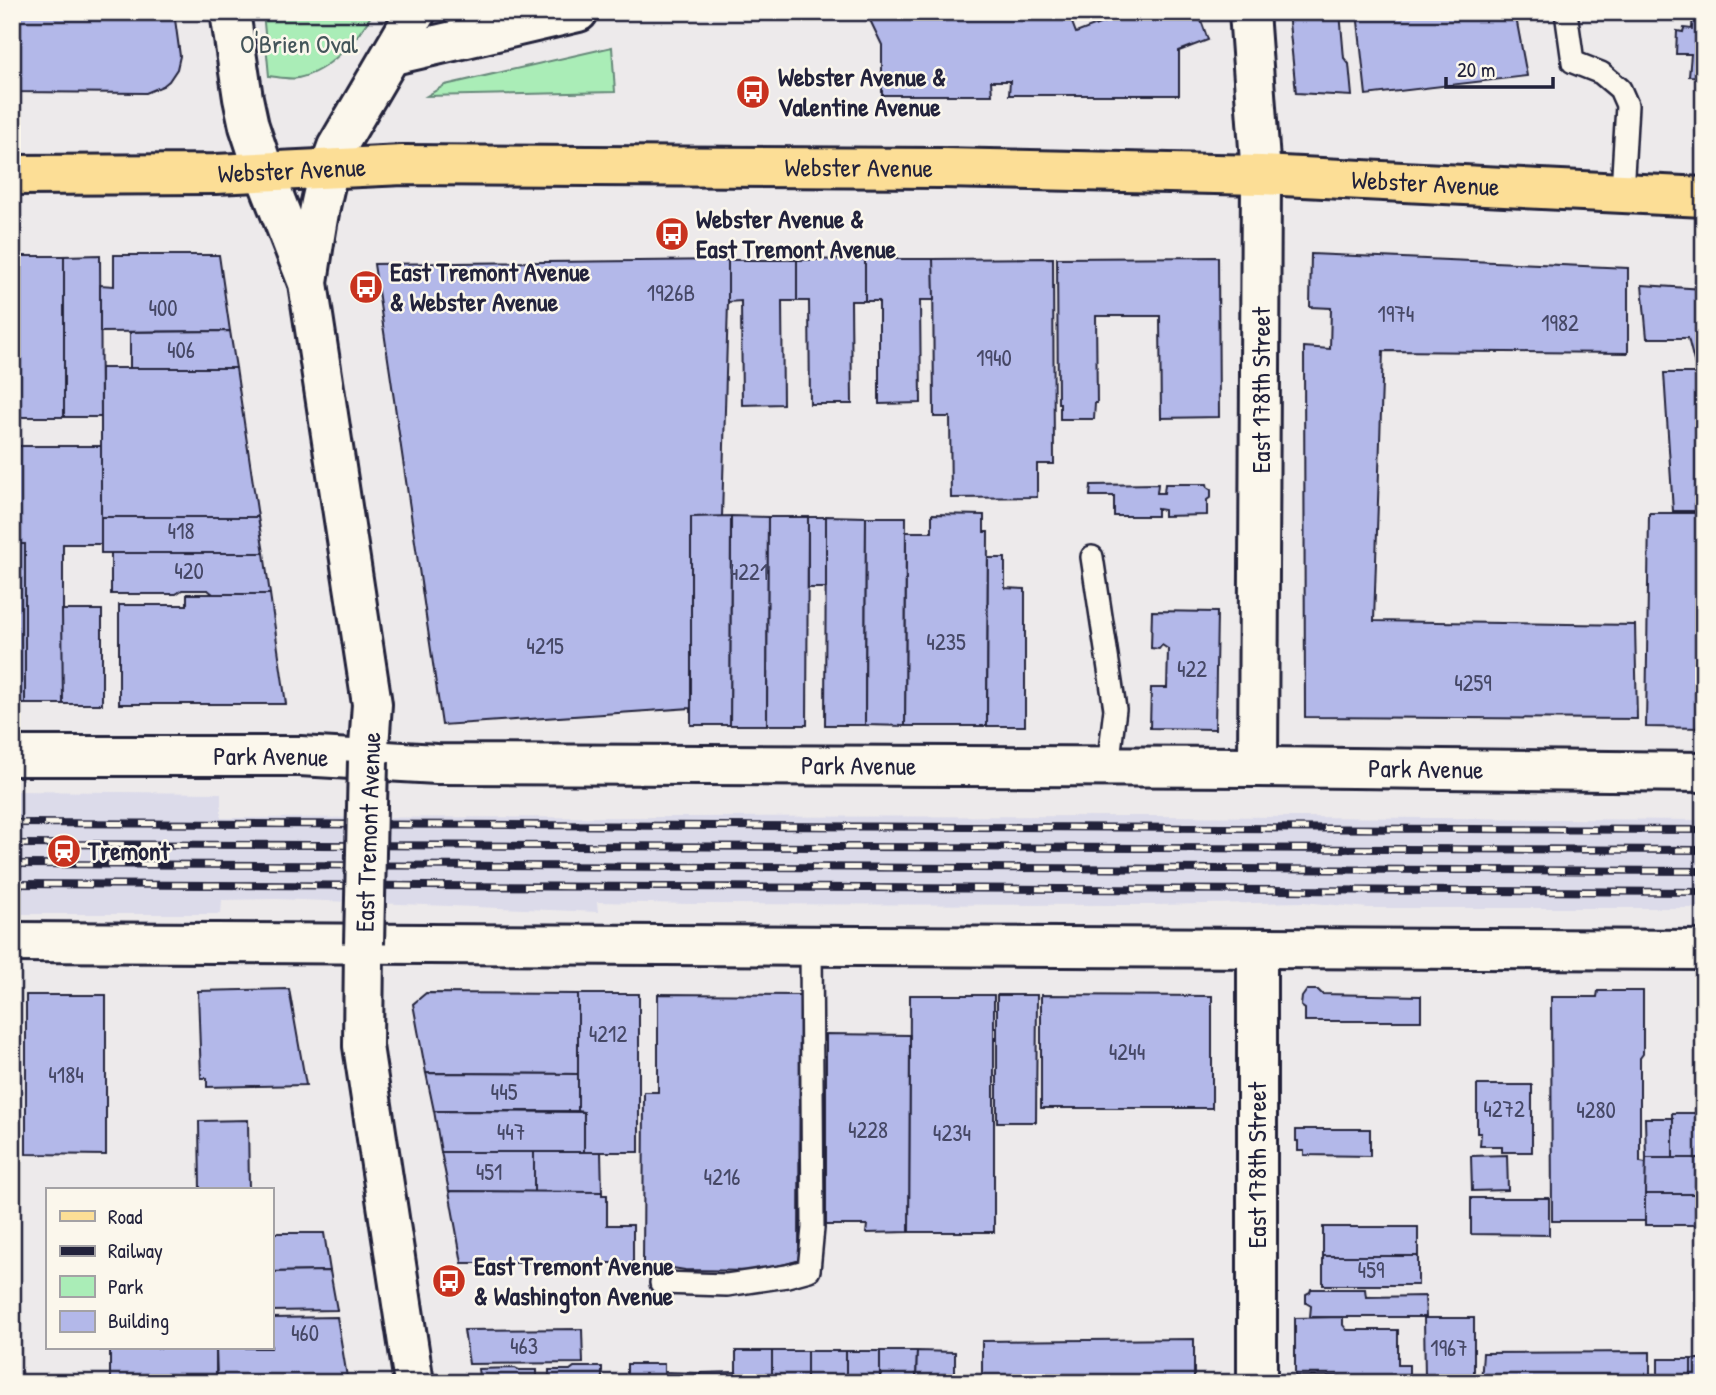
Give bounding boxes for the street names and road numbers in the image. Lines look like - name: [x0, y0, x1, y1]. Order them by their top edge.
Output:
- street label: Webster Avenue: [217, 149, 367, 191]
- street label: Webster Avenue: [784, 149, 933, 185]
- street label: Webster Avenue: [1351, 162, 1501, 204]
- street label: East 178th Street: [1243, 306, 1278, 473]
- street label: East Tremont Avenue: [347, 731, 388, 932]
- street label: Park Avenue: [213, 738, 330, 775]
- street label: Park Avenue: [801, 747, 917, 783]
- street label: Park Avenue: [1368, 750, 1484, 787]
- street label: East 178th Street: [1239, 1081, 1274, 1248]

